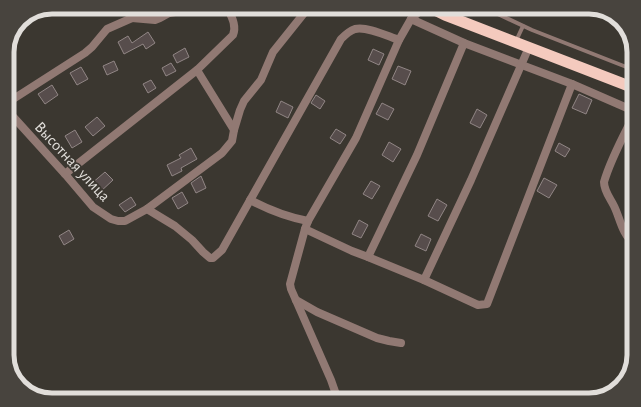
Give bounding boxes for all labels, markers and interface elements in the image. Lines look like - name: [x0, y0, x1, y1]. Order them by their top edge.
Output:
- street label: Высотная улица: [31, 119, 113, 205]

